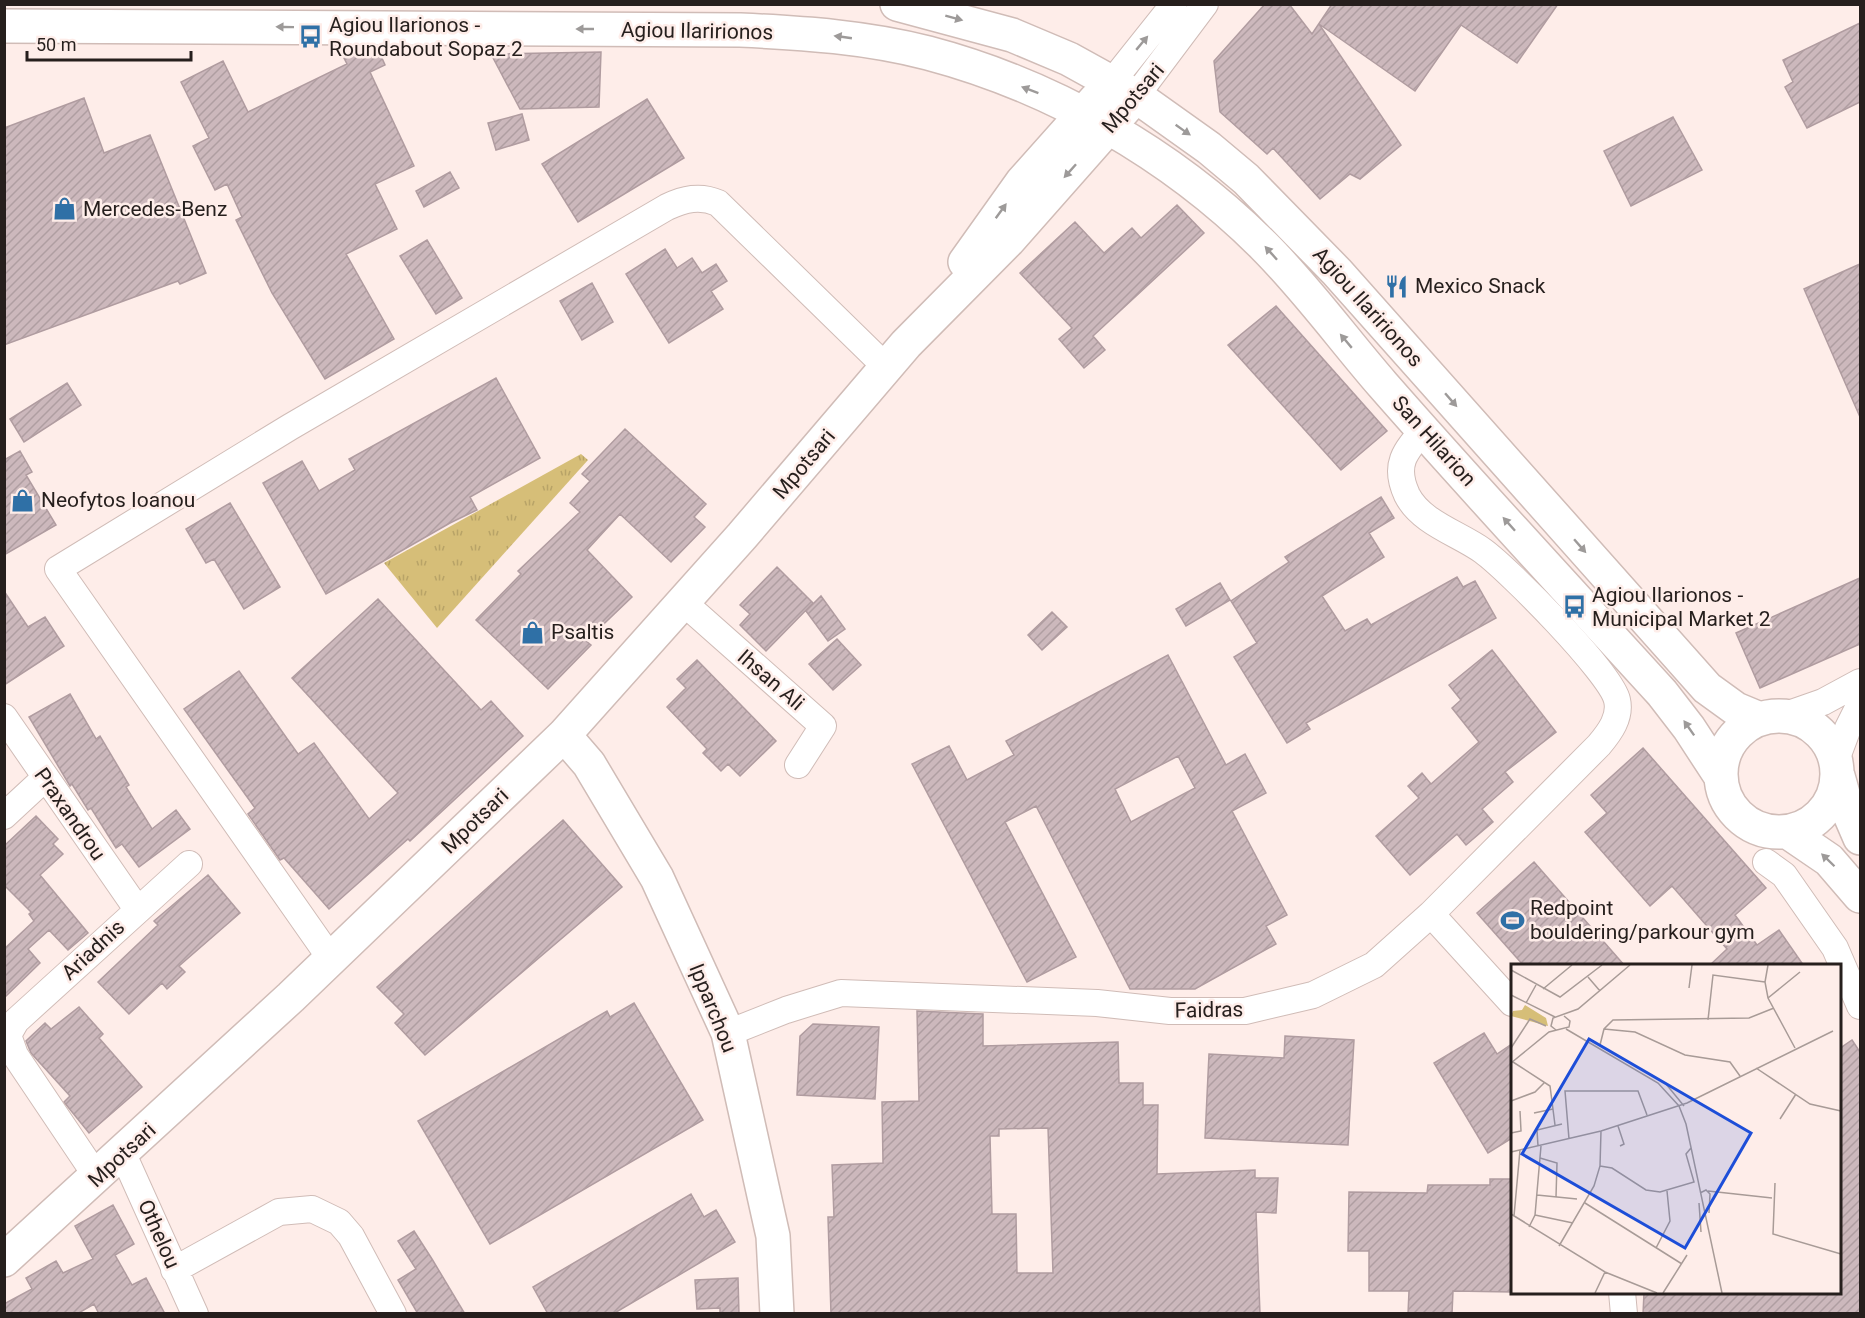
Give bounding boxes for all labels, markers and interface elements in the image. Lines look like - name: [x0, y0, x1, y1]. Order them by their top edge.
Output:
- place label: Agiou Ilarionos - Roundabout Sopaz 2: [329, 13, 523, 61]
- one-way arrow: [945, 14, 963, 23]
- street label: Agiou Ilaririonos: [621, 18, 773, 44]
- one-way arrow: [276, 22, 295, 32]
- scale bar: [27, 24, 190, 62]
- bus stop icon: Agiou Ilarionos - Roundabout Sopaz 2: [298, 24, 324, 50]
- one-way arrow: [576, 24, 595, 34]
- one-way arrow: [833, 33, 852, 42]
- text: 50 m: [36, 34, 76, 55]
- one-way arrow: [1135, 36, 1148, 51]
- street label: Mpotsari: [1097, 58, 1169, 138]
- one-way arrow: [1021, 85, 1039, 94]
- one-way arrow: [1175, 124, 1191, 136]
- one-way arrow: [1064, 163, 1077, 178]
- shop icon: Mercedes-Benz: [52, 196, 78, 222]
- place label: Mercedes-Benz: [83, 197, 227, 221]
- one-way arrow: [995, 203, 1007, 219]
- street label: Agiou Ilaririonos: [1308, 242, 1428, 372]
- one-way arrow: [1264, 246, 1278, 261]
- restaurant icon: Mexico Snack: [1384, 273, 1410, 299]
- place label: Mexico Snack: [1415, 274, 1546, 298]
- one-way arrow: [1340, 333, 1353, 349]
- street label: San Hilarion: [1387, 391, 1481, 491]
- one-way arrow: [1444, 392, 1457, 407]
- street label: Mpotsari: [768, 424, 840, 504]
- shop icon: Neofytos Ioanou: [10, 487, 36, 513]
- place label: Neofytos Ioanou: [41, 488, 195, 512]
- one-way arrow: [1503, 517, 1516, 532]
- one-way arrow: [1573, 538, 1586, 553]
- place label: Agiou Ilarionos - Municipal Market 2: [1592, 583, 1771, 631]
- bus stop icon: Agiou Ilarionos - Municipal Market 2: [1561, 594, 1587, 620]
- shop icon: Psaltis: [520, 619, 546, 645]
- place label: Psaltis: [551, 620, 614, 644]
- street label: Ihsan Ali: [733, 645, 809, 715]
- one-way arrow: [1683, 720, 1695, 736]
- street label: Praxandrou: [29, 763, 111, 865]
- street label: Mpotsari: [437, 783, 513, 859]
- one-way arrow: [1821, 853, 1835, 867]
- place label: Redpoint bouldering/parkour gym: [1530, 896, 1755, 944]
- sports icon: Redpoint bouldering/parkour gym: [1499, 907, 1525, 933]
- street label: Ariadnis: [57, 915, 129, 985]
- street label: Ipparchou: [684, 960, 742, 1056]
- inset map: [1511, 964, 1841, 1294]
- street label: Faidras: [1174, 997, 1244, 1023]
- street label: Mpotsari: [83, 1118, 161, 1192]
- street label: Othelou: [133, 1196, 185, 1272]

